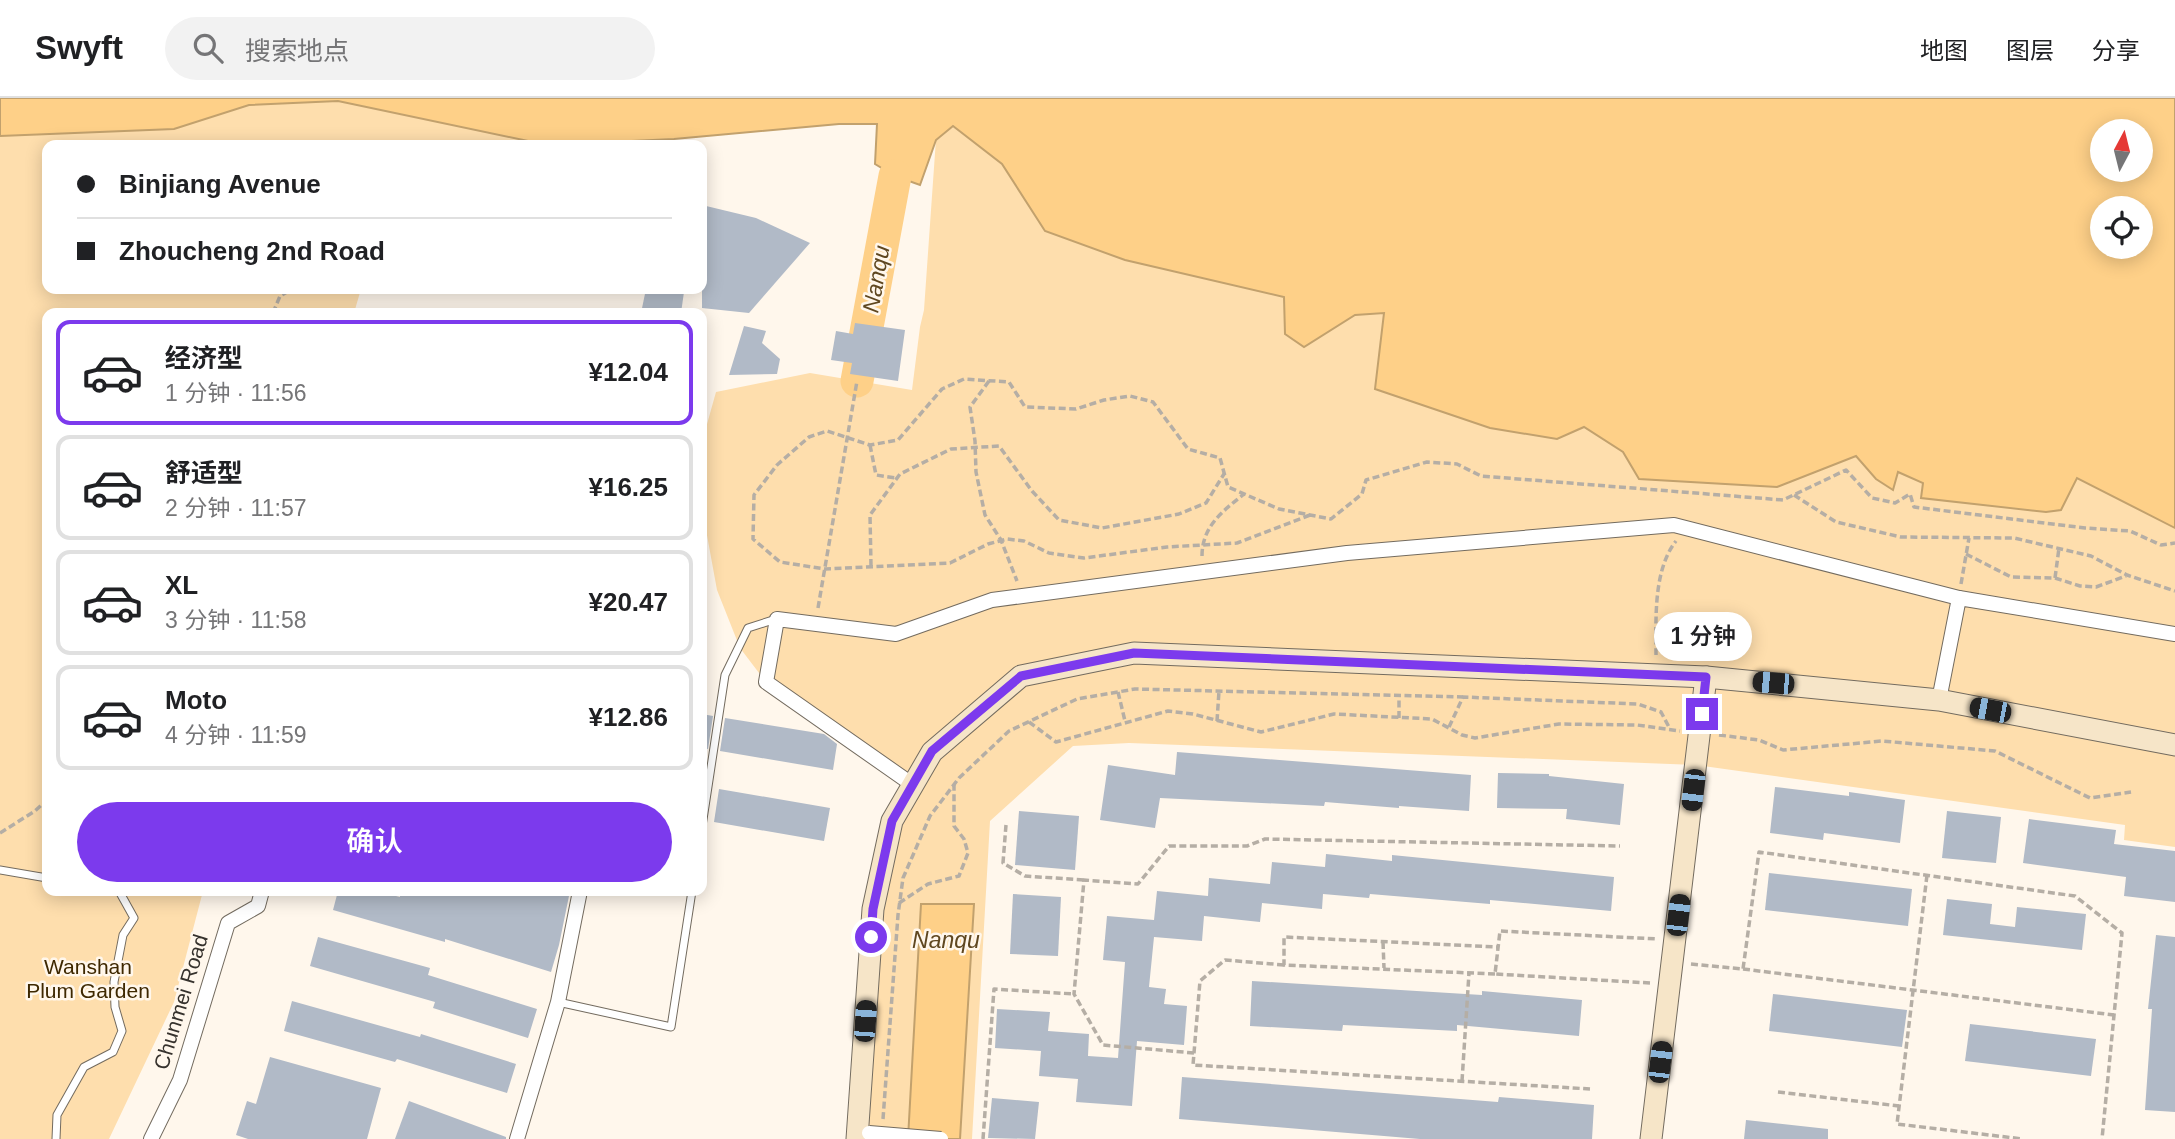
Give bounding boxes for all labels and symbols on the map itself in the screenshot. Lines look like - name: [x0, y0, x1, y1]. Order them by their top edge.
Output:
- north arrow: [2090, 119, 2152, 182]
- water label: Nanqu: [857, 243, 895, 315]
- callout: 1 分钟: [1653, 612, 1751, 662]
- car: [1752, 671, 1795, 695]
- car: [1968, 696, 2013, 724]
- route end: [1686, 698, 1718, 730]
- car: [1681, 768, 1706, 812]
- car: [1666, 893, 1691, 937]
- route start: [855, 921, 887, 953]
- water label: Nanqu: [912, 927, 980, 953]
- street label: Chunmei Road: [149, 932, 212, 1072]
- park label: Wanshan Plum Garden: [26, 955, 150, 1002]
- car: [854, 999, 877, 1043]
- car: [1648, 1040, 1673, 1084]

